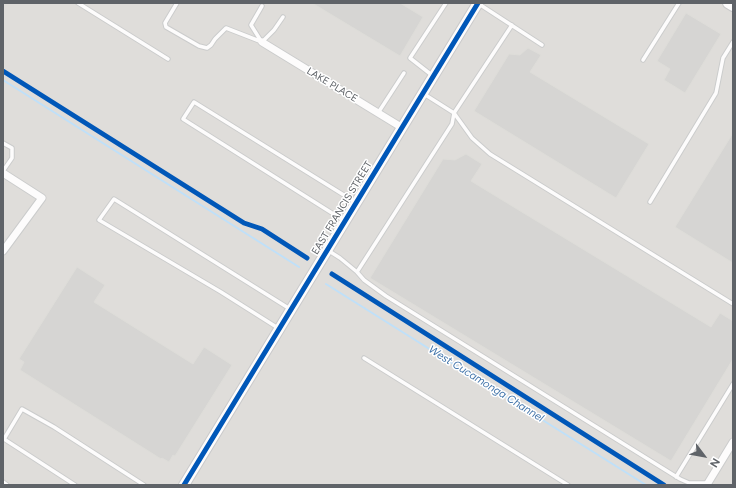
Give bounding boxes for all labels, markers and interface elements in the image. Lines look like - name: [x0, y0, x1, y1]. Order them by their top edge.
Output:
- street label: LAKE PLACE: [304, 65, 360, 105]
- street label: EAST FRANCIS STREET: [309, 159, 375, 257]
- water label: West Cucamonga Channel: [426, 343, 546, 425]
- north arrow: [684, 436, 724, 476]
- text: N: [707, 456, 722, 470]

